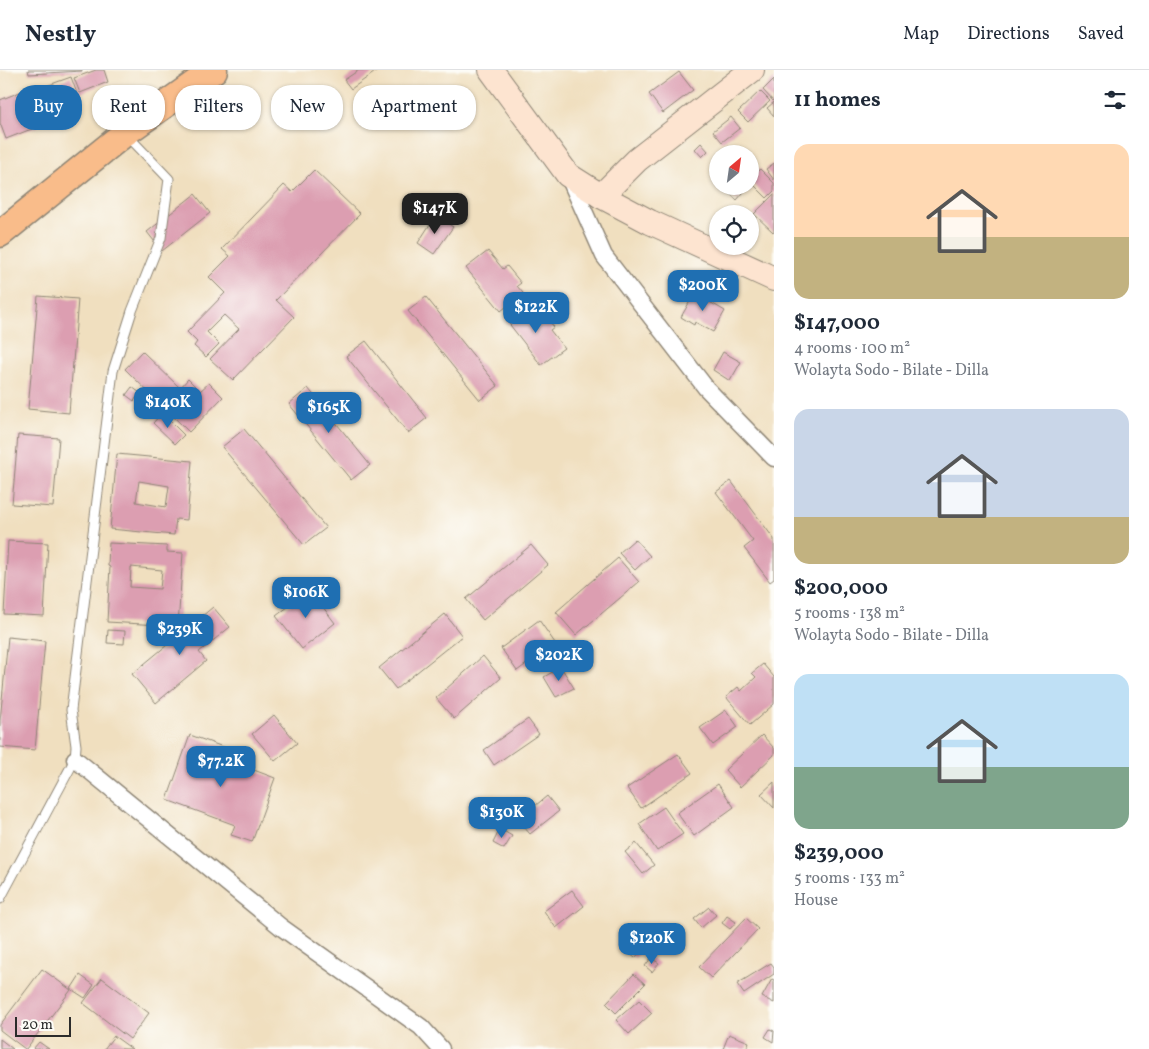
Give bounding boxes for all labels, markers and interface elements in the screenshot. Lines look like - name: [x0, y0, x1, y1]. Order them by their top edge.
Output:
- text: Nestly: [25, 18, 96, 52]
- text: Map: [903, 22, 939, 47]
- text: Directions: [967, 22, 1050, 47]
- text: Saved: [1078, 22, 1124, 47]
- chip: Buy: [15, 85, 82, 130]
- chip: Rent: [92, 85, 165, 130]
- chip: Filters: [175, 85, 261, 130]
- chip: New: [271, 85, 343, 130]
- chip: Apartment: [353, 85, 476, 130]
- text: 11 homes: [794, 86, 881, 115]
- icon: filters: [1101, 86, 1129, 114]
- north arrow: [709, 145, 759, 195]
- map controls: [709, 145, 759, 255]
- icon: home: [917, 176, 1007, 266]
- pin: $147K: [400, 192, 470, 235]
- text: $147K: [413, 198, 457, 220]
- button: locate: [709, 205, 759, 255]
- pin: $200K: [668, 270, 738, 312]
- text: $200K: [679, 275, 727, 297]
- pin: $122K: [501, 292, 571, 334]
- text: $122K: [514, 297, 558, 319]
- text: $147,000: [794, 309, 880, 338]
- text: 4 rooms · 100 m²: [794, 338, 910, 360]
- text: Wolayta Sodo - Bilate - Dilla: [794, 360, 989, 382]
- pin: $140K: [133, 386, 203, 429]
- text: $140K: [145, 392, 191, 414]
- pin: $165K: [294, 392, 364, 434]
- text: $165K: [307, 397, 351, 419]
- icon: home: [917, 441, 1007, 531]
- text: $200,000: [794, 574, 888, 603]
- pin: $106K: [271, 576, 341, 619]
- text: $106K: [283, 582, 329, 604]
- text: 5 rooms · 138 m²: [794, 603, 905, 625]
- pin: $239K: [145, 614, 215, 656]
- text: $239K: [157, 619, 203, 641]
- text: Wolayta Sodo - Bilate - Dilla: [794, 625, 989, 647]
- pin: $202K: [524, 640, 594, 682]
- text: $202K: [536, 645, 582, 667]
- icon: home: [917, 706, 1007, 796]
- pin: $77.2K: [180, 746, 262, 788]
- text: $77.2K: [197, 751, 245, 773]
- pin: $130K: [467, 796, 537, 839]
- text: $130K: [480, 802, 524, 824]
- text: $239,000: [794, 839, 884, 868]
- text: 5 rooms · 133 m²: [794, 868, 905, 890]
- text: House: [794, 890, 838, 912]
- pin: $120K: [617, 922, 687, 965]
- text: $120K: [629, 928, 675, 950]
- scale bar: [15, 1014, 71, 1037]
- text: 20 m: [22, 1016, 53, 1035]

